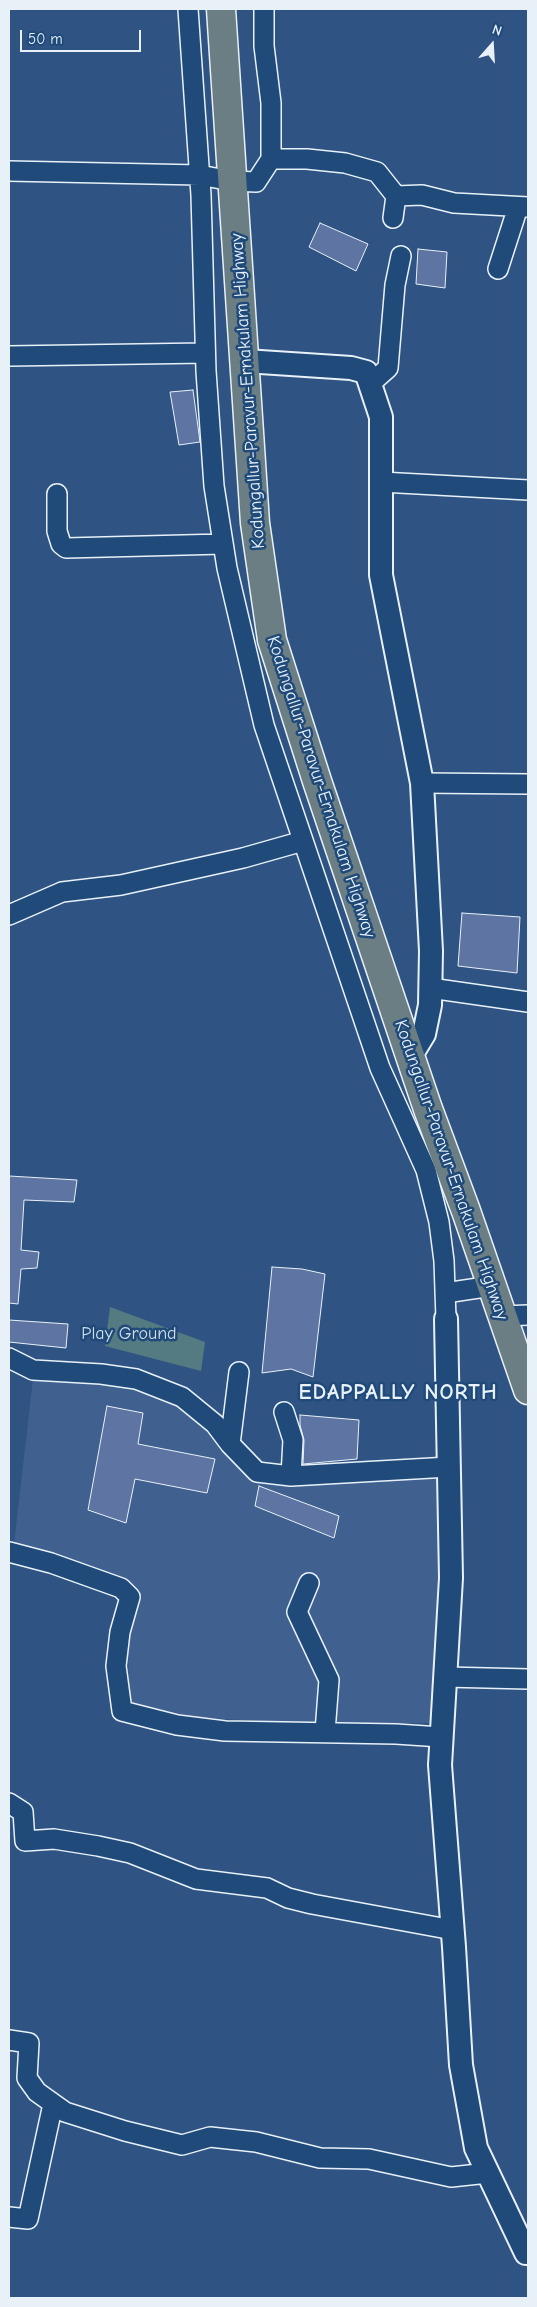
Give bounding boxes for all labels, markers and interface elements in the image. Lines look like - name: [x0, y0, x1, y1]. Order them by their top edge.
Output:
- scale bar: [22, 20, 144, 52]
- north arrow: [467, 20, 517, 70]
- text: N: [490, 21, 504, 40]
- text: 50 m: [28, 30, 63, 48]
- street label: Kodungallur-Paravur-Ernakulam Highway: [226, 232, 270, 550]
- street label: Kodungallur-Paravur-Ernakulam Highway: [262, 633, 380, 941]
- street label: Kodungallur-Paravur-Ernakulam Highway: [389, 1017, 513, 1323]
- park label: Play Ground: [81, 1323, 177, 1345]
- district label: EDAPPALLY NORTH: [297, 1380, 499, 1406]

